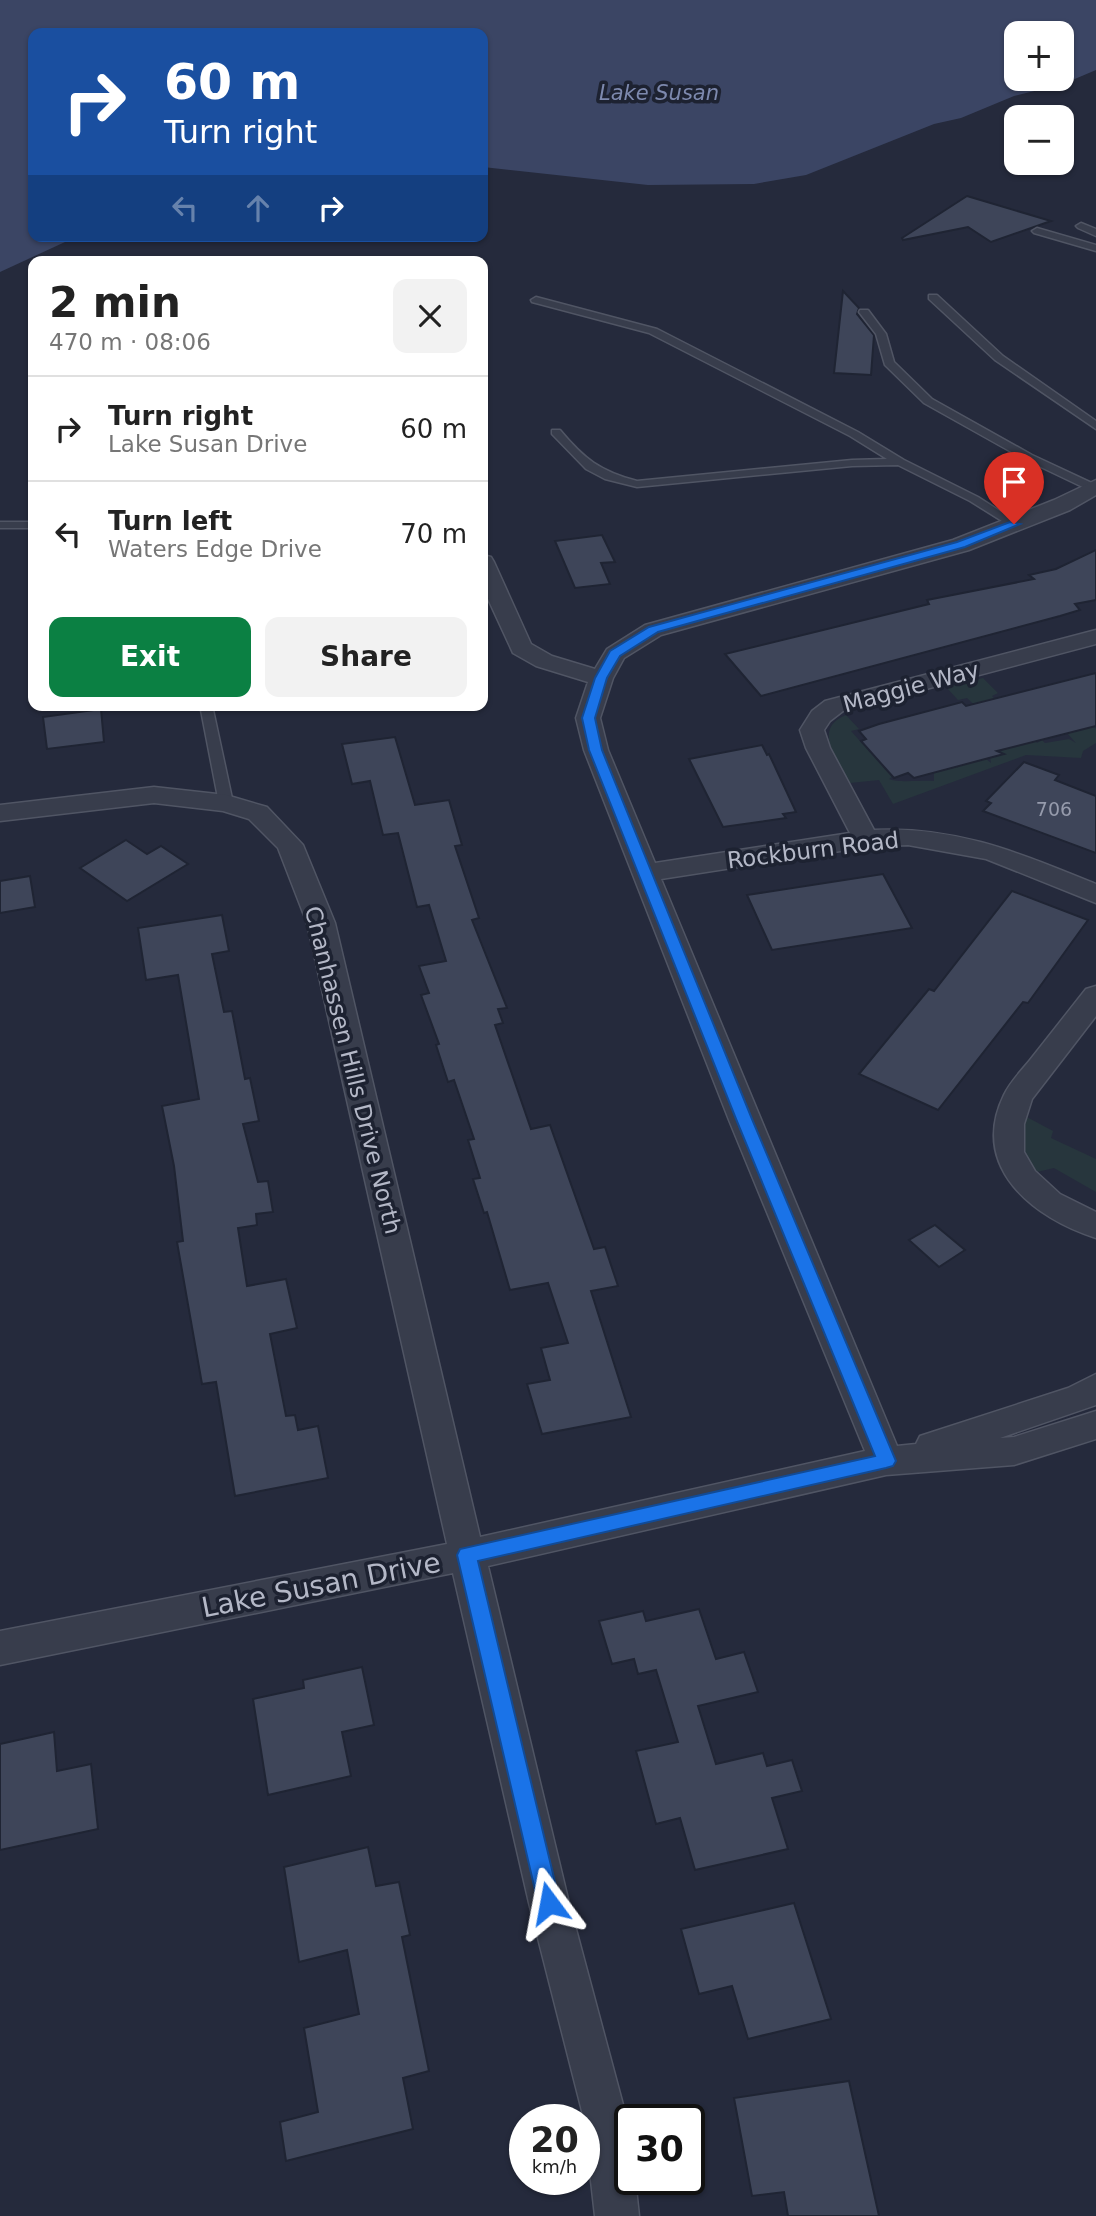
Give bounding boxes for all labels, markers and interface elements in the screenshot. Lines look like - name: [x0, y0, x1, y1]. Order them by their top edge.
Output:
- map controls: [1004, 21, 1074, 175]
- button: +: [1004, 21, 1074, 91]
- text: 60 m: [164, 54, 300, 111]
- icon: right: [49, 56, 140, 147]
- water label: Lake Susan: [599, 81, 719, 105]
- button: −: [1004, 105, 1074, 175]
- text: Turn right: [164, 113, 317, 151]
- icon: left: [166, 189, 204, 227]
- icon: ahead: [239, 189, 277, 227]
- icon: right: [312, 189, 350, 227]
- text: 2 min: [49, 278, 181, 327]
- button: close: [393, 279, 467, 353]
- text: 470 m · 08:06: [49, 329, 211, 355]
- text: Turn right: [108, 401, 253, 431]
- icon: right: [49, 410, 87, 448]
- text: 60 m: [400, 414, 467, 444]
- text: Lake Susan Drive: [108, 431, 307, 457]
- pin: [984, 452, 1044, 524]
- icon: arrive: [995, 463, 1033, 501]
- text: Turn left: [108, 506, 232, 536]
- icon: left: [49, 515, 87, 553]
- text: 70 m: [400, 519, 467, 549]
- text: Waters Edge Drive: [108, 536, 322, 562]
- button: Exit: [49, 617, 251, 697]
- button: Share: [265, 617, 467, 697]
- street label: Maggie Way: [840, 656, 982, 718]
- house number: 706: [1036, 798, 1072, 820]
- street label: Rockburn Road: [726, 827, 900, 873]
- street label: Chanhassen Hills Drive North: [300, 904, 406, 1236]
- street label: Lake Susan Drive: [199, 1546, 443, 1624]
- position arrow: [512, 1866, 586, 1940]
- speed limit sign: 30: [614, 2104, 705, 2195]
- text: 20: [530, 2120, 579, 2160]
- text: km/h: [532, 2156, 577, 2177]

